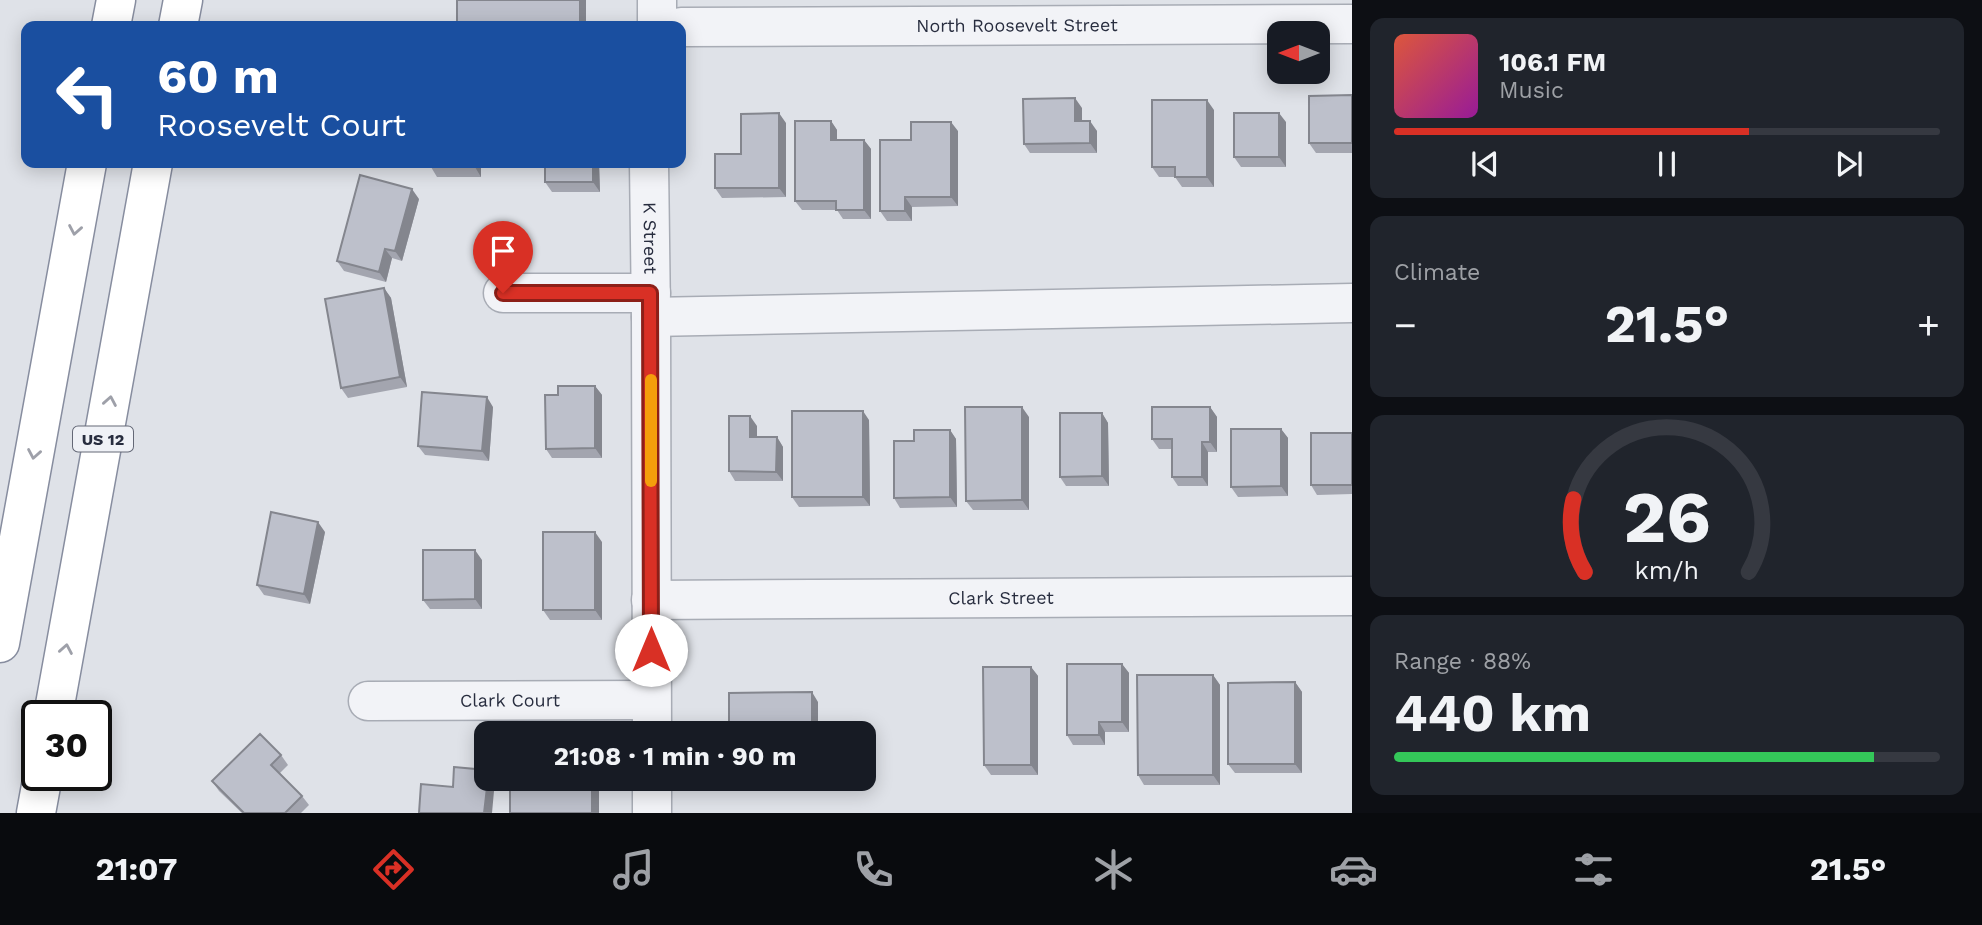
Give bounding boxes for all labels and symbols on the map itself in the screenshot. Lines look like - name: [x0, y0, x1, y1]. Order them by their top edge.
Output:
- street label: North Roosevelt Street: [916, 14, 1118, 36]
- north arrow: [1267, 21, 1330, 84]
- street label: K Street: [640, 202, 661, 275]
- pin: [473, 221, 533, 293]
- one-way arrow: [68, 224, 83, 236]
- one-way arrow: [102, 395, 117, 407]
- road number: US 12: [73, 426, 133, 452]
- one-way arrow: [27, 448, 42, 460]
- street label: Clark Street: [948, 587, 1054, 608]
- position arrow: [614, 613, 688, 687]
- one-way arrow: [57, 643, 72, 655]
- street label: Clark Court: [460, 689, 561, 711]
- speed limit sign: 30: [21, 700, 112, 791]

